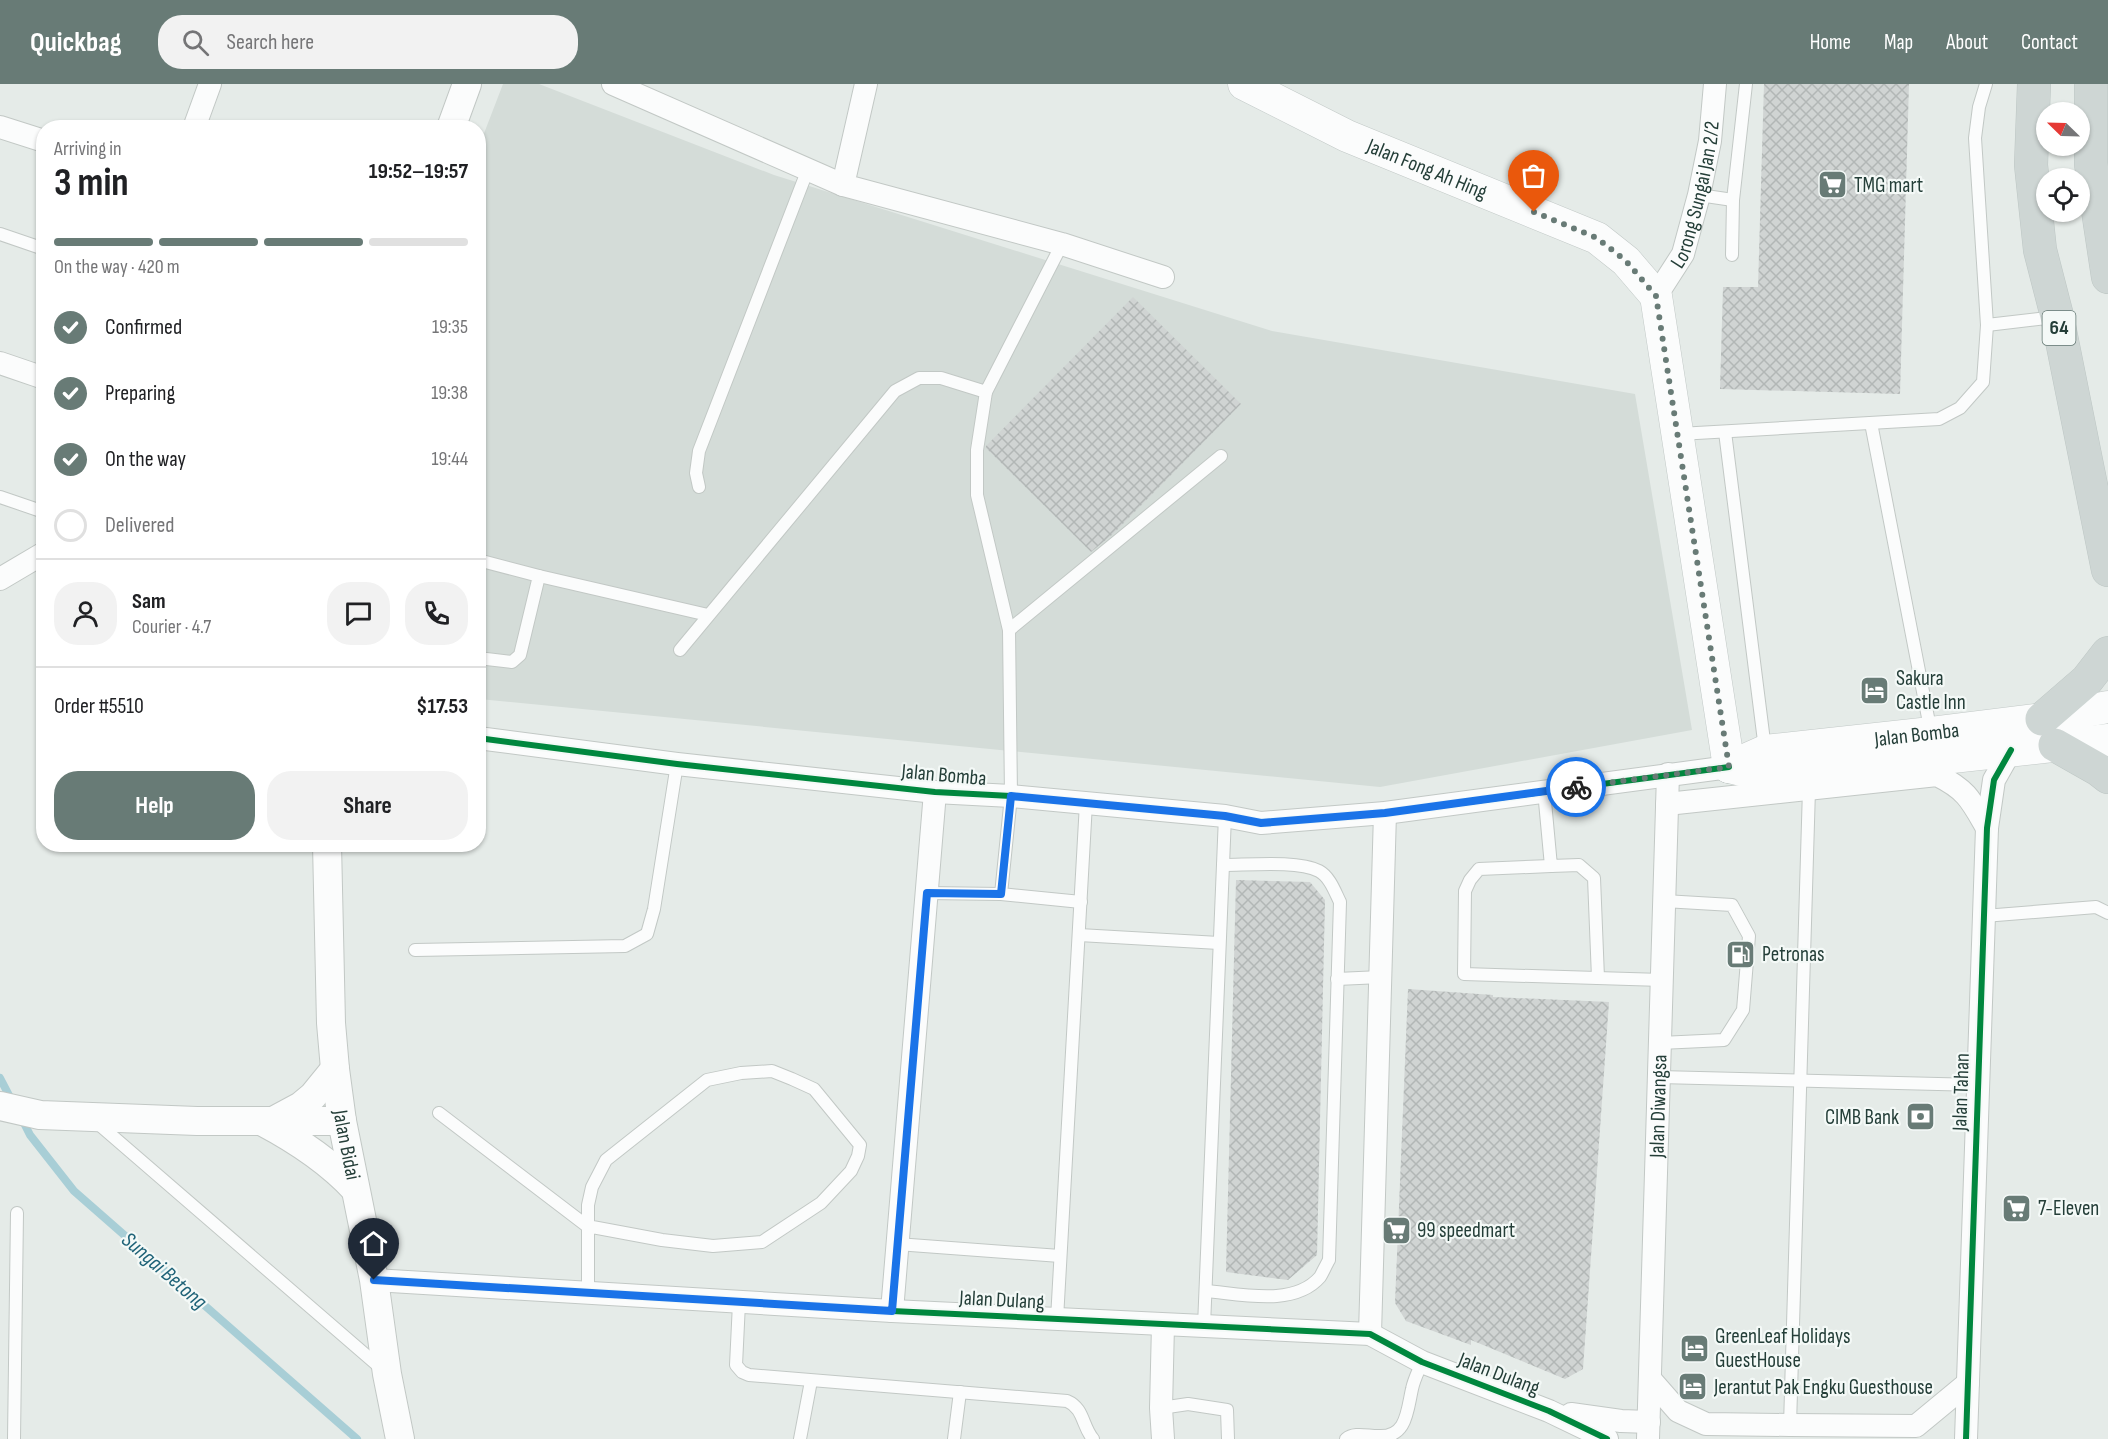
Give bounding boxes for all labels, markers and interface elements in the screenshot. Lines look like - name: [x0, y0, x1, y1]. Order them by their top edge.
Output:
- search box: [158, 15, 578, 69]
- text: Quickbag: [30, 26, 122, 59]
- icon: search: [179, 26, 212, 59]
- text: Search here: [227, 29, 314, 56]
- text: Home: [1810, 30, 1851, 55]
- text: Map: [1884, 30, 1913, 55]
- text: About: [1946, 30, 1988, 55]
- text: Contact: [2021, 30, 2078, 55]
- north arrow: [2036, 102, 2090, 156]
- map controls: [2036, 102, 2090, 222]
- street label: Lorong Sungai Jan 2/2: [1665, 120, 1724, 273]
- street label: Jalan Fong Ah Hing: [1363, 133, 1491, 204]
- text: Arriving in: [54, 137, 122, 161]
- pin: [1508, 150, 1559, 212]
- text: 19:52–19:57: [369, 158, 468, 185]
- icon: bag: [1517, 159, 1550, 192]
- text: 3 min: [54, 160, 129, 207]
- button: locate: [2036, 168, 2090, 222]
- supermarket icon: TMG mart: [1817, 169, 1849, 201]
- place label: TMG mart: [1854, 173, 1923, 198]
- text: On the way · 420 m: [54, 255, 180, 279]
- icon: check: [54, 311, 87, 344]
- road number: 64: [2042, 311, 2076, 345]
- text: Confirmed: [105, 314, 182, 341]
- text: 19:35: [432, 315, 468, 339]
- icon: check: [54, 377, 87, 410]
- text: Preparing: [105, 380, 175, 407]
- text: 19:38: [431, 381, 468, 405]
- icon: check: [54, 443, 87, 476]
- text: On the way: [105, 446, 186, 473]
- text: 19:44: [432, 447, 468, 471]
- text: Delivered: [105, 512, 174, 539]
- button: person: [54, 582, 117, 645]
- button: chat: [327, 582, 390, 645]
- button: phone: [405, 582, 468, 645]
- text: Sam: [132, 588, 166, 615]
- text: Courier · 4.7: [132, 615, 211, 639]
- place label: Sakura Castle Inn: [1896, 666, 1966, 715]
- hotel icon: Sakura Castle Inn: [1859, 674, 1891, 706]
- text: Order #5510: [54, 693, 144, 720]
- text: $17.53: [416, 693, 468, 720]
- street label: Jalan Bomba: [1872, 717, 1961, 752]
- courier: [1546, 757, 1606, 817]
- street label: Jalan Bomba: [900, 759, 987, 791]
- button: Help: [54, 771, 255, 840]
- button: Share: [267, 771, 468, 840]
- icon: bike: [1560, 771, 1593, 804]
- fuel station icon: Petronas: [1725, 938, 1757, 970]
- place label: Petronas: [1762, 942, 1825, 967]
- street label: Jalan Tahan: [1947, 1053, 1975, 1132]
- street label: Jalan Diwangsa: [1644, 1054, 1672, 1159]
- bank icon: CIMB Bank: [1904, 1101, 1936, 1133]
- place label: CIMB Bank: [1825, 1105, 1899, 1130]
- street label: Jalan Bidai: [328, 1107, 366, 1182]
- supermarket icon: 7-Eleven: [2001, 1192, 2033, 1224]
- place label: 7-Eleven: [2038, 1196, 2099, 1221]
- supermarket icon: 99 speedmart: [1380, 1214, 1412, 1246]
- pin: [348, 1218, 399, 1280]
- place label: 99 speedmart: [1417, 1218, 1515, 1243]
- water label: Sungai Betong: [116, 1227, 212, 1315]
- icon: home: [357, 1227, 390, 1260]
- street label: Jalan Dulang: [958, 1285, 1045, 1315]
- place label: GreenLeaf Holidays GuestHouse: [1715, 1324, 1851, 1373]
- hotel icon: GreenLeaf Holidays GuestHouse: [1678, 1332, 1710, 1364]
- street label: Jalan Dulang: [1454, 1347, 1543, 1401]
- hotel icon: Jerantut Pak Engku Guesthouse: [1677, 1371, 1709, 1403]
- place label: Jerantut Pak Engku Guesthouse: [1713, 1375, 1933, 1400]

